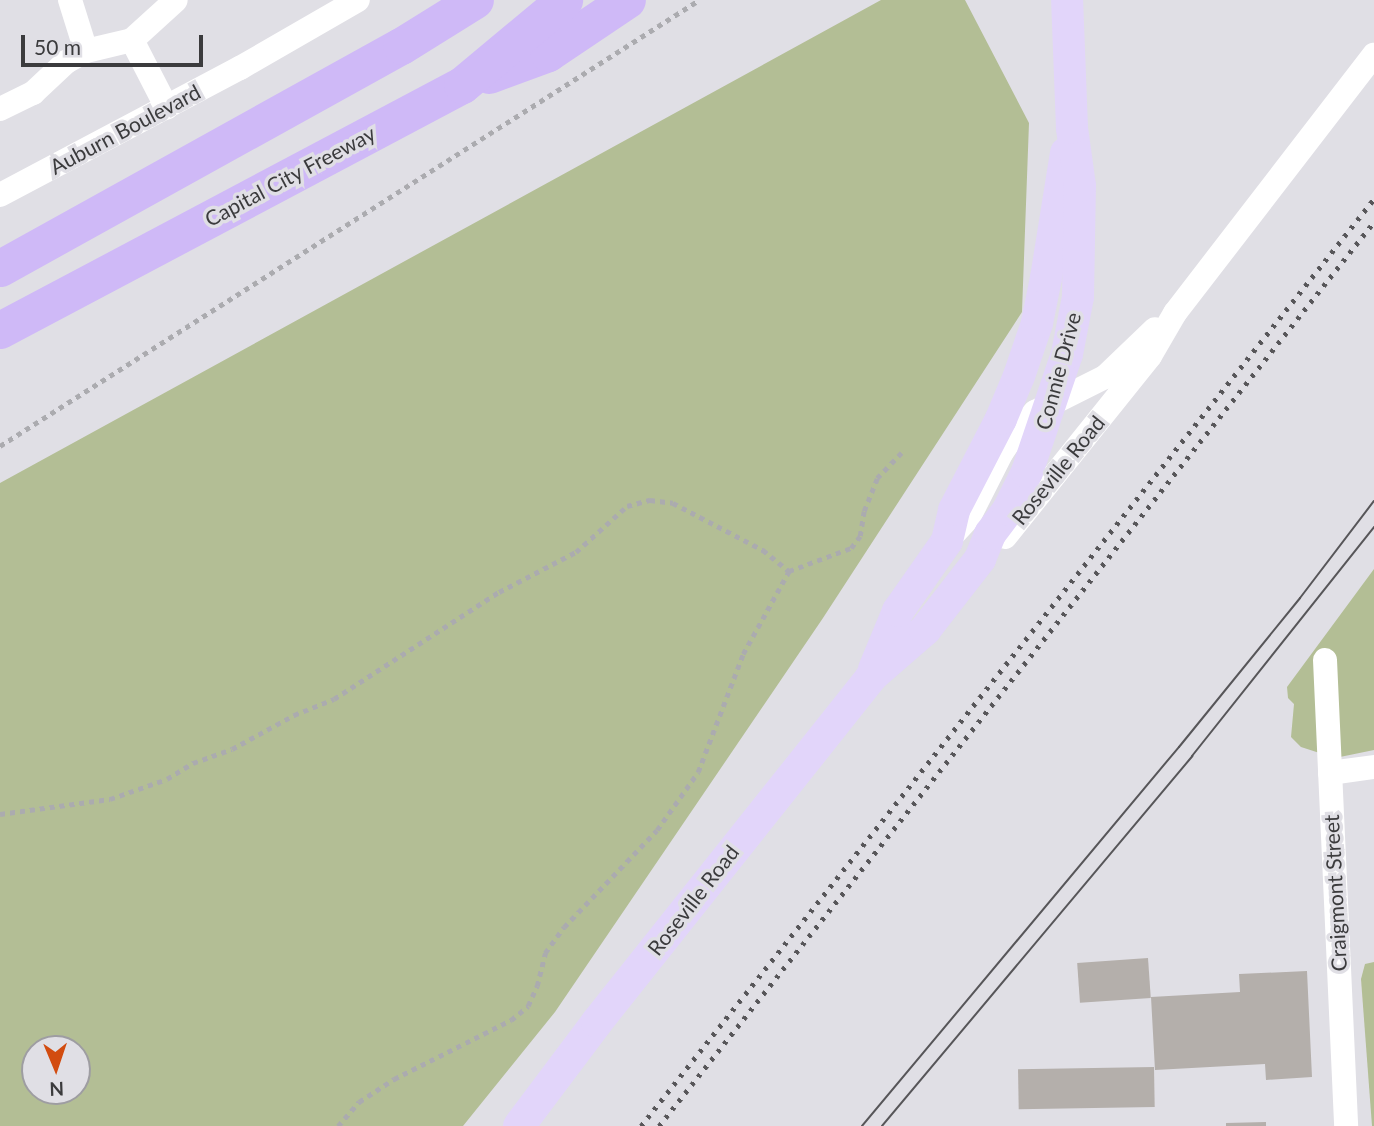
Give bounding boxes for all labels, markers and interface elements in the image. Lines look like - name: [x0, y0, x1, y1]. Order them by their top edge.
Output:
- scale bar: [24, 21, 206, 65]
- text: 50 m: [34, 34, 81, 59]
- street label: Auburn Boulevard: [45, 79, 205, 179]
- street label: Capital City Freeway: [200, 120, 380, 232]
- street label: Connie Drive: [1030, 309, 1086, 433]
- street label: Roseville Road: [1006, 410, 1110, 530]
- street label: Craigmont Street: [1318, 814, 1352, 972]
- street label: Roseville Road: [642, 840, 744, 960]
- north arrow: [21, 1035, 91, 1105]
- text: N: [49, 1078, 64, 1101]

